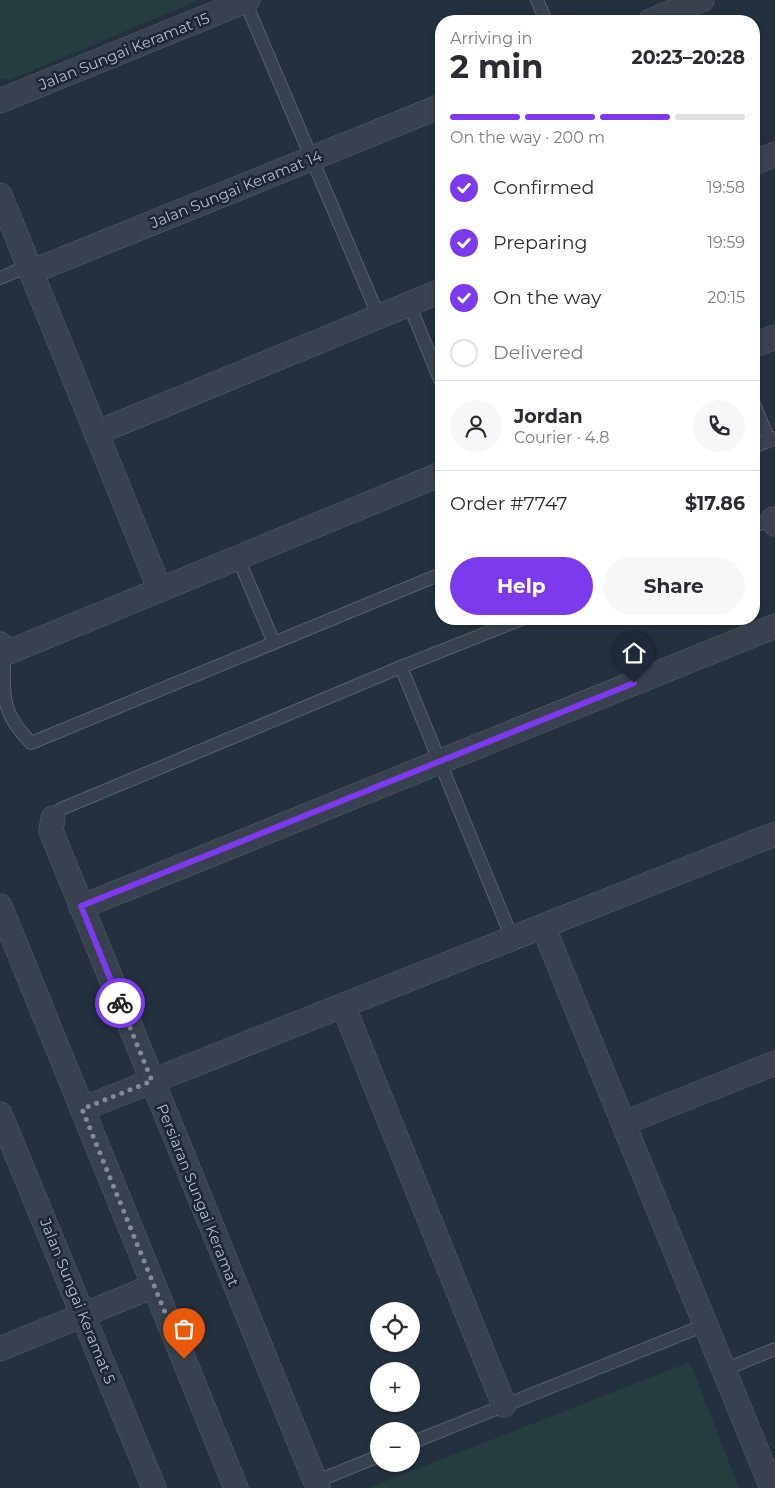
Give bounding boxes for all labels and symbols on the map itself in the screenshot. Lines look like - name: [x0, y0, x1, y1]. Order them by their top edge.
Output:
- street label: Jalan Sungai Keramat 15: [35, 8, 212, 94]
- street label: Jalan Sungai Keramat 14: [146, 146, 325, 233]
- pin: [613, 632, 655, 683]
- courier: [95, 978, 145, 1028]
- street label: Persiaran Sungai Keramat: [153, 1101, 243, 1289]
- street label: Jalan Sungai Keramat 5: [36, 1215, 120, 1387]
- pin: [163, 1308, 205, 1359]

